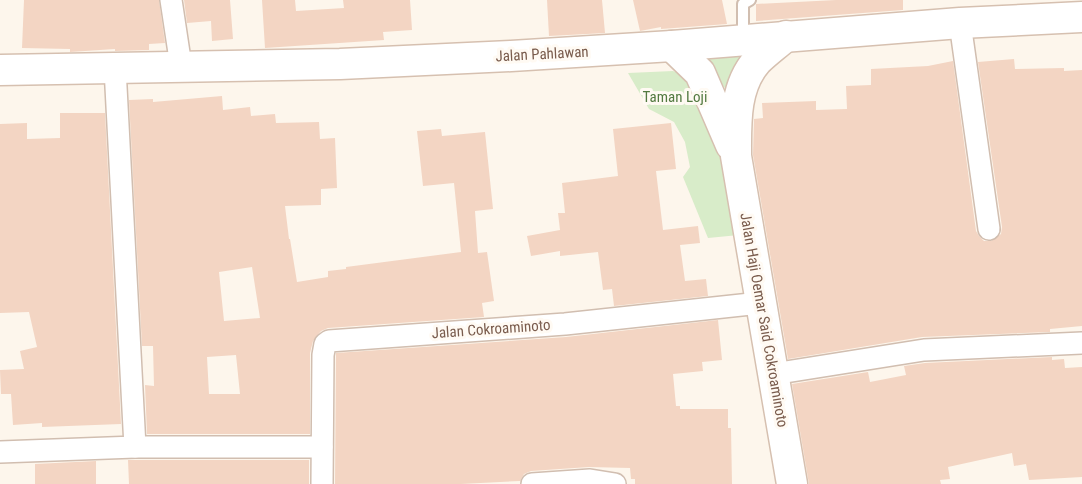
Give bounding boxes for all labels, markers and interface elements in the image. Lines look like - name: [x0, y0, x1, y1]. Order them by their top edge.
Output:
- street label: Jalan Pahlawan: [495, 43, 589, 65]
- park label: Taman Loji: [643, 88, 707, 106]
- street label: Jalan Haji Oemar Said Cokroaminoto: [736, 211, 792, 429]
- street label: Jalan Cokroaminoto: [431, 316, 551, 342]

